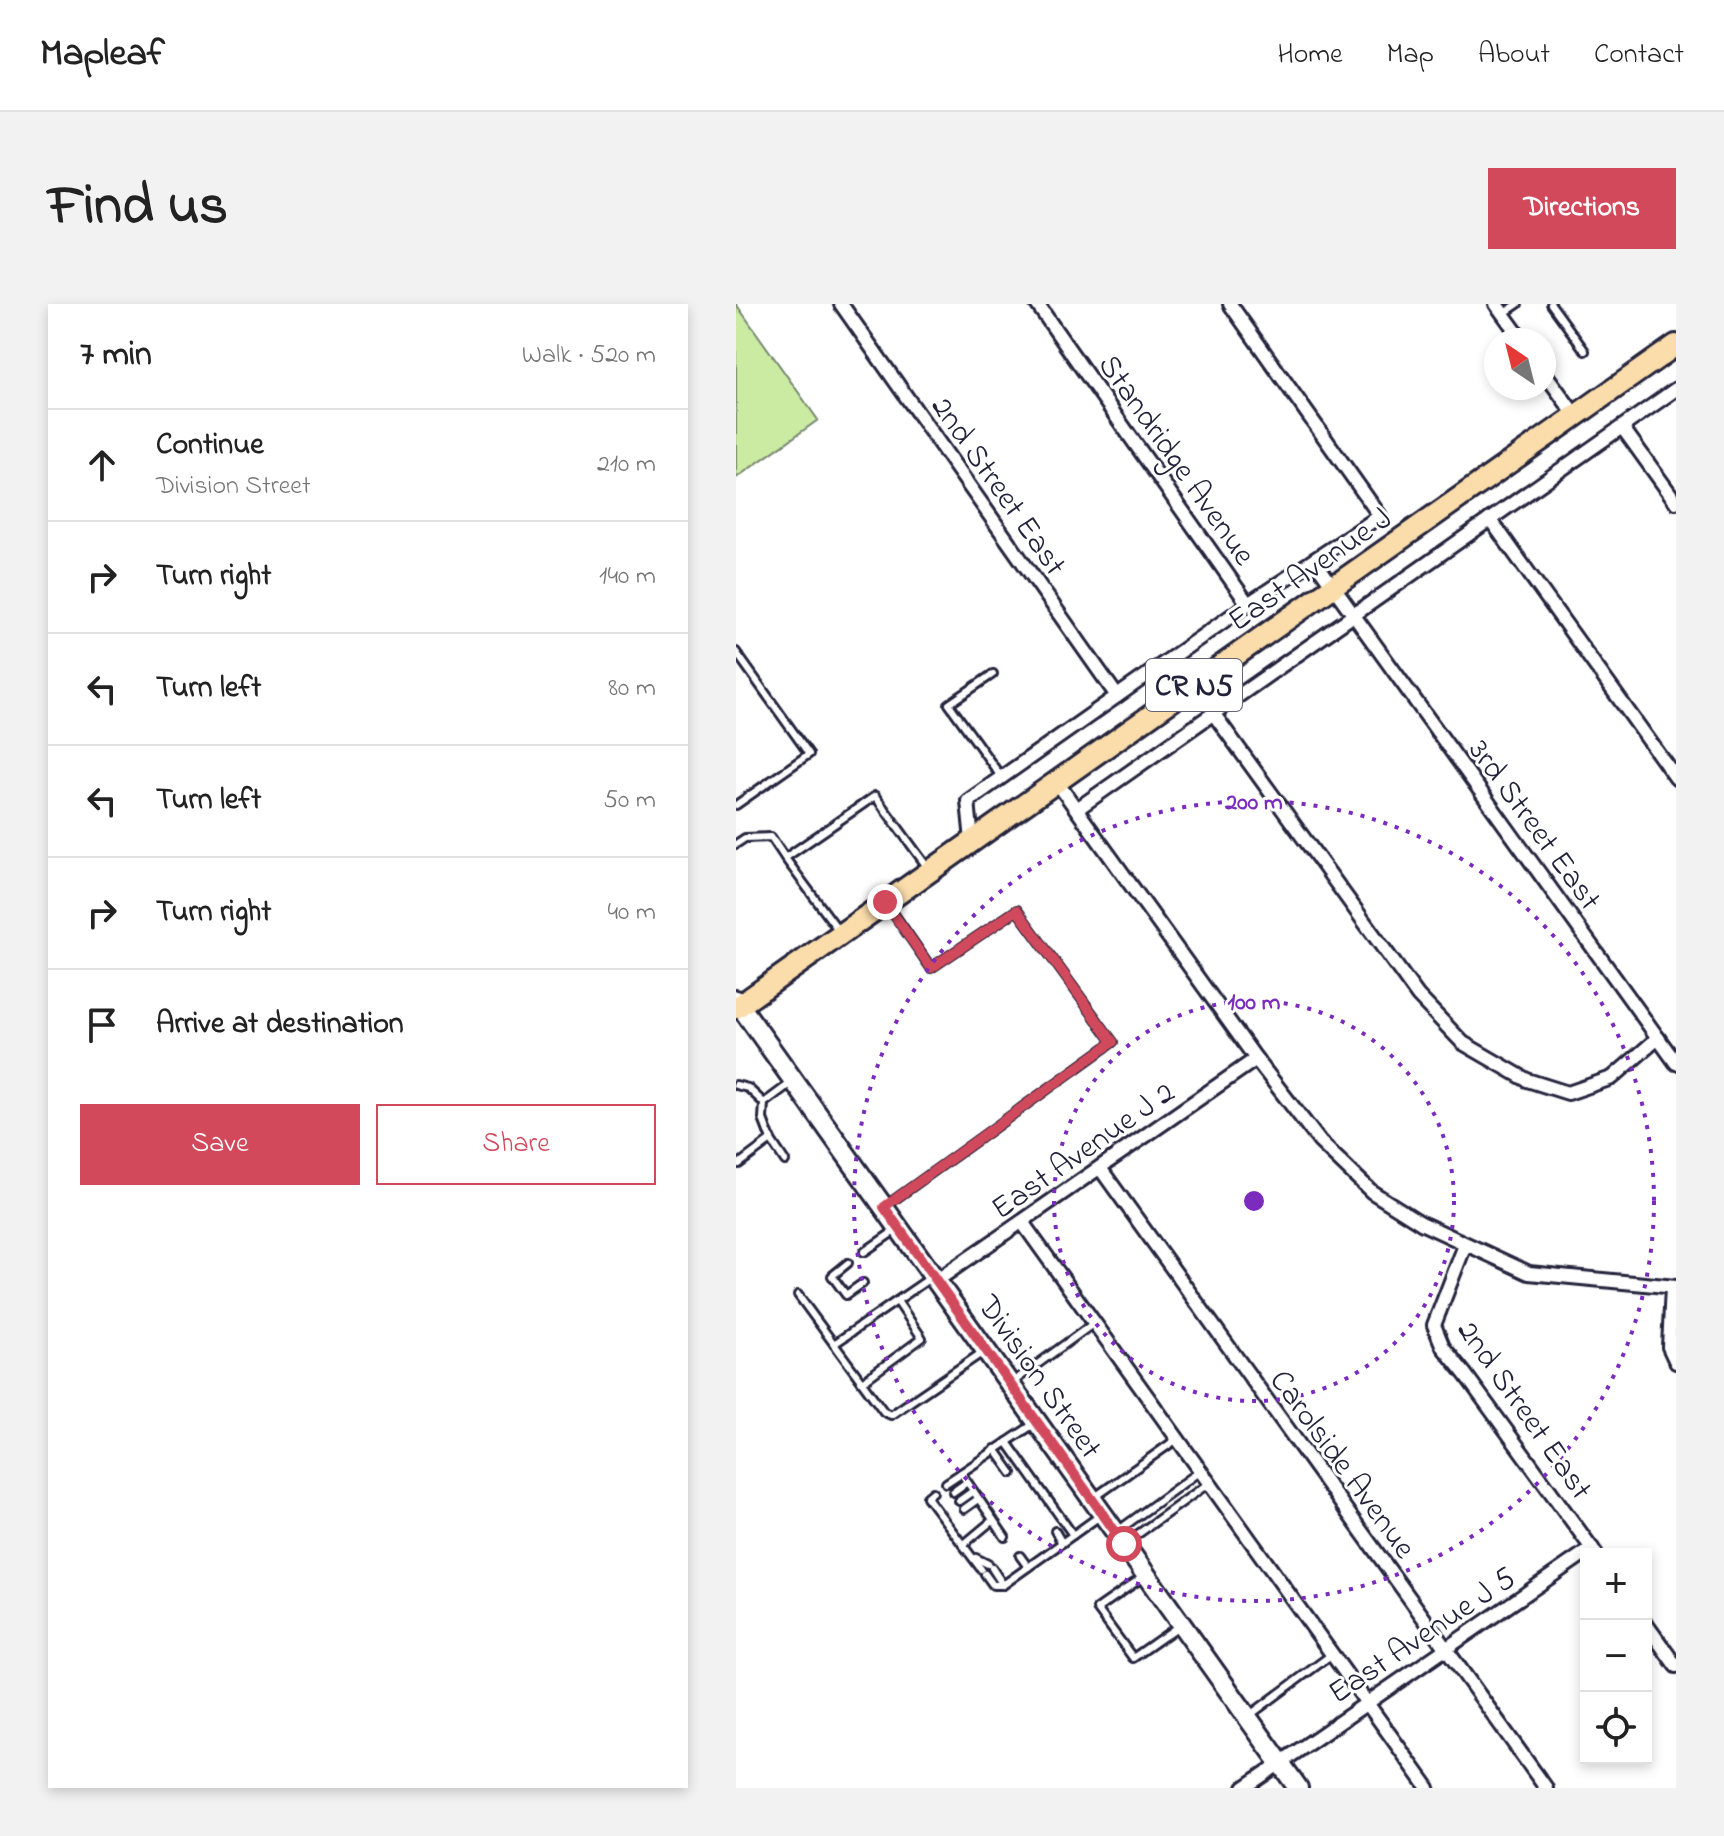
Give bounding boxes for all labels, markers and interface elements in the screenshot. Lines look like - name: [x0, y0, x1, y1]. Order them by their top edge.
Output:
- text: Mapleaf: [40, 27, 165, 83]
- text: Home: [1277, 35, 1343, 76]
- text: Map: [1387, 35, 1434, 76]
- text: About: [1478, 35, 1550, 76]
- text: Contact: [1594, 35, 1684, 76]
- text: Find us: [48, 168, 228, 249]
- button: Directions: [1488, 168, 1676, 249]
- north arrow: [1484, 328, 1556, 400]
- text: 7 min: [80, 331, 152, 381]
- text: Walk · 520 m: [522, 337, 656, 375]
- street label: Standridge Avenue: [1085, 346, 1266, 577]
- street label: 2nd Street East: [918, 388, 1077, 587]
- text: Continue: [156, 424, 264, 468]
- icon: ahead: [80, 443, 124, 487]
- text: 210 m: [597, 446, 656, 484]
- text: Division Street: [156, 468, 311, 506]
- street label: East Avenue J: [1219, 497, 1403, 645]
- icon: right: [80, 555, 124, 599]
- text: Turn right: [156, 555, 271, 599]
- text: 140 m: [599, 558, 656, 596]
- road number: CR N5: [1146, 659, 1242, 711]
- icon: left: [80, 667, 124, 711]
- text: Turn left: [156, 667, 261, 711]
- text: 80 m: [608, 670, 656, 708]
- street label: 3rd Street East: [1455, 731, 1612, 922]
- icon: left: [80, 779, 124, 823]
- text: Turn left: [156, 779, 261, 823]
- text: 50 m: [603, 782, 656, 820]
- text: 200 m: [1224, 786, 1283, 821]
- route end: [867, 884, 903, 920]
- icon: right: [80, 891, 124, 935]
- text: Turn right: [156, 891, 271, 935]
- text: 40 m: [607, 894, 656, 932]
- text: 100 m: [1228, 986, 1281, 1021]
- icon: arrive: [80, 1003, 124, 1047]
- text: Arrive at destination: [156, 1003, 404, 1047]
- street label: East Avenue J 2: [983, 1071, 1186, 1233]
- button: Save: [80, 1104, 360, 1185]
- button: Share: [376, 1104, 656, 1185]
- centre of rings: [1240, 1187, 1268, 1215]
- street label: Division Street: [964, 1286, 1112, 1470]
- street label: 2nd Street East: [1444, 1312, 1603, 1511]
- street label: Carolside Avenue: [1256, 1361, 1426, 1570]
- route start: [1106, 1526, 1142, 1562]
- map controls: [1580, 1548, 1652, 1764]
- button: +: [1580, 1548, 1652, 1620]
- street label: East Avenue J 5: [1320, 1557, 1526, 1717]
- button: −: [1580, 1620, 1652, 1692]
- button: locate: [1580, 1692, 1652, 1764]

